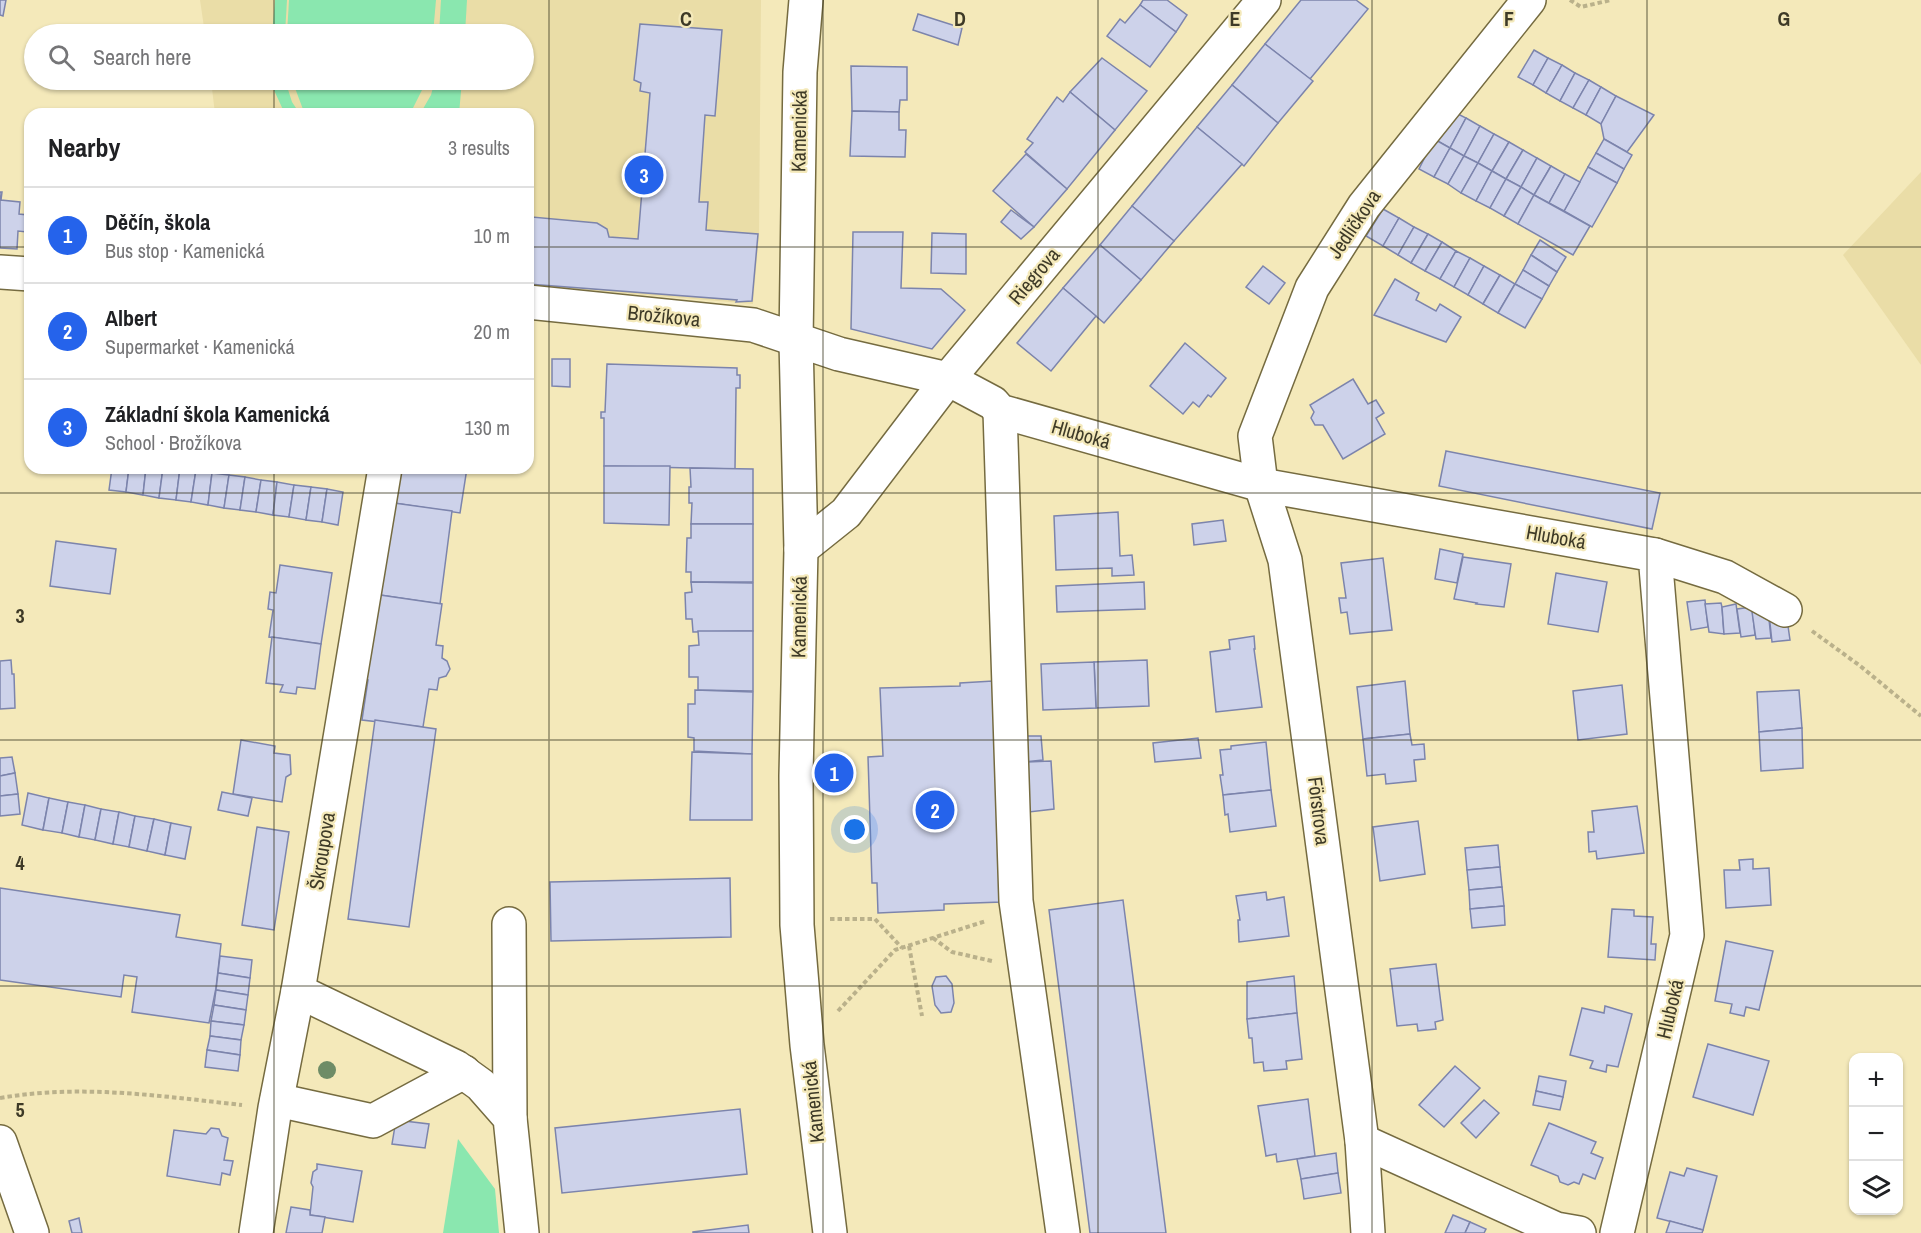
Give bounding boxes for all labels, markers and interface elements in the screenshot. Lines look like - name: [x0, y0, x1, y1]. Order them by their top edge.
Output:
- text: C: [680, 5, 692, 32]
- text: D: [954, 5, 966, 32]
- text: E: [1230, 5, 1241, 32]
- text: F: [1504, 5, 1514, 32]
- text: G: [1778, 5, 1790, 32]
- search box: [24, 24, 534, 90]
- icon: search: [45, 41, 78, 74]
- text: Search here: [93, 42, 191, 72]
- street label: Kamenická: [784, 90, 813, 172]
- text: Nearby: [48, 130, 120, 165]
- text: 3 results: [448, 134, 510, 161]
- pin: 3: [624, 152, 664, 198]
- street label: Jedličkova: [1321, 184, 1386, 263]
- text: Děčín, škola: [105, 207, 210, 237]
- text: 1: [63, 222, 72, 249]
- text: 10 m: [474, 222, 510, 249]
- text: Bus stop · Kamenická: [105, 237, 265, 264]
- street label: Riegrova: [1002, 242, 1065, 310]
- street label: Brožíkova: [626, 298, 702, 333]
- text: Albert: [105, 303, 157, 333]
- text: 2: [63, 318, 72, 345]
- text: 20 m: [474, 318, 510, 345]
- text: Supermarket · Kamenická: [105, 333, 295, 360]
- text: Základní škola Kamenická: [105, 399, 330, 429]
- street label: Hluboká: [1048, 412, 1114, 455]
- text: 3: [63, 414, 72, 441]
- text: 130 m: [464, 414, 510, 441]
- text: School · Brožíkova: [105, 429, 242, 456]
- street label: Hluboká: [1524, 518, 1588, 555]
- street label: Kamenická: [784, 576, 813, 658]
- text: 3: [15, 602, 25, 629]
- pin: 1: [814, 750, 854, 796]
- street label: Förstrova: [1302, 775, 1337, 847]
- pin: 2: [916, 788, 954, 832]
- street label: Škroupova: [302, 810, 341, 892]
- your location: [840, 815, 869, 844]
- text: 4: [15, 849, 25, 876]
- street label: Hluboká: [1650, 977, 1689, 1041]
- map controls: [1849, 1053, 1903, 1215]
- button: +: [1849, 1053, 1903, 1107]
- street label: Kamenická: [795, 1060, 830, 1144]
- text: 5: [15, 1096, 25, 1123]
- button: −: [1849, 1107, 1903, 1161]
- button: layers: [1849, 1161, 1903, 1215]

